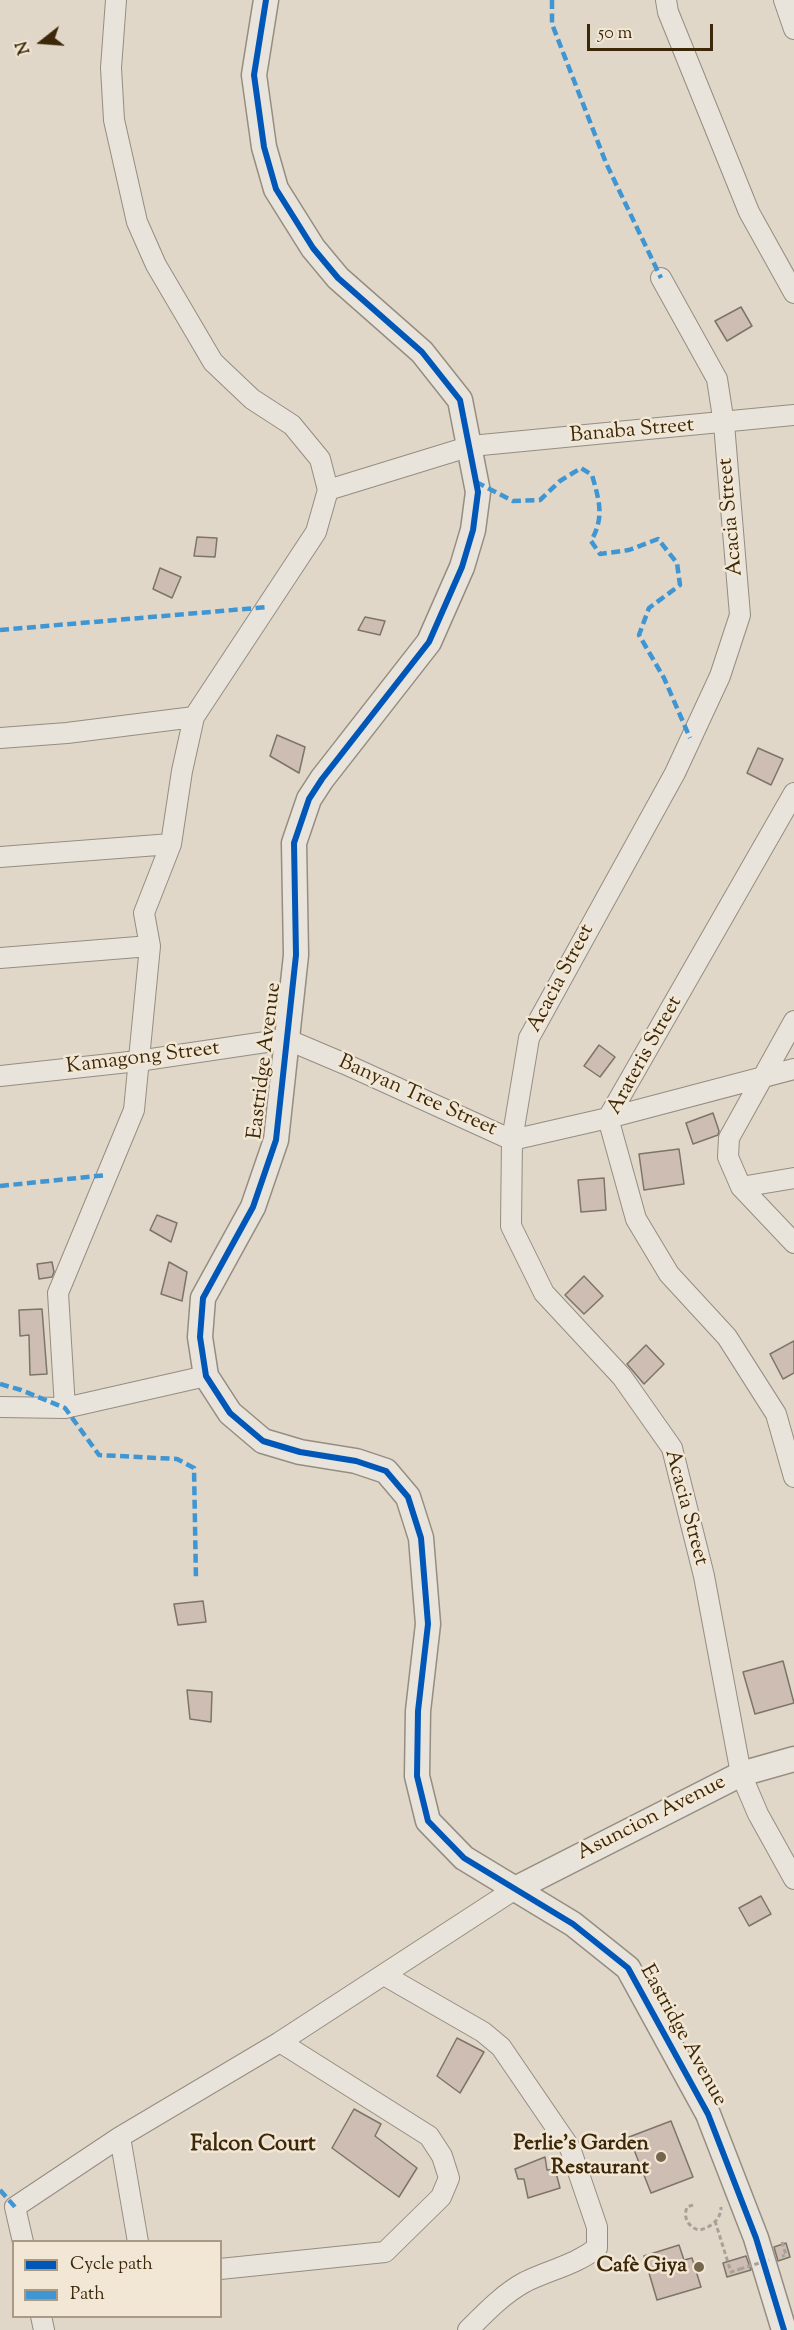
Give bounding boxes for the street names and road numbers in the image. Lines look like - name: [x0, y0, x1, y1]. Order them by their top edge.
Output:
- street label: Banaba Street: [569, 414, 695, 450]
- street label: Acacia Street: [714, 457, 750, 577]
- street label: Acacia Street: [523, 921, 601, 1037]
- street label: Eastridge Avenue: [244, 981, 288, 1141]
- street label: Arateris Street: [603, 992, 689, 1120]
- street label: Kamagong Street: [65, 1037, 221, 1081]
- street label: Banyan Tree Street: [334, 1051, 500, 1143]
- street label: Acacia Street: [657, 1447, 713, 1569]
- street label: Asuncion Avenue: [573, 1771, 731, 1867]
- street label: Eastridge Avenue: [633, 1961, 731, 2111]

